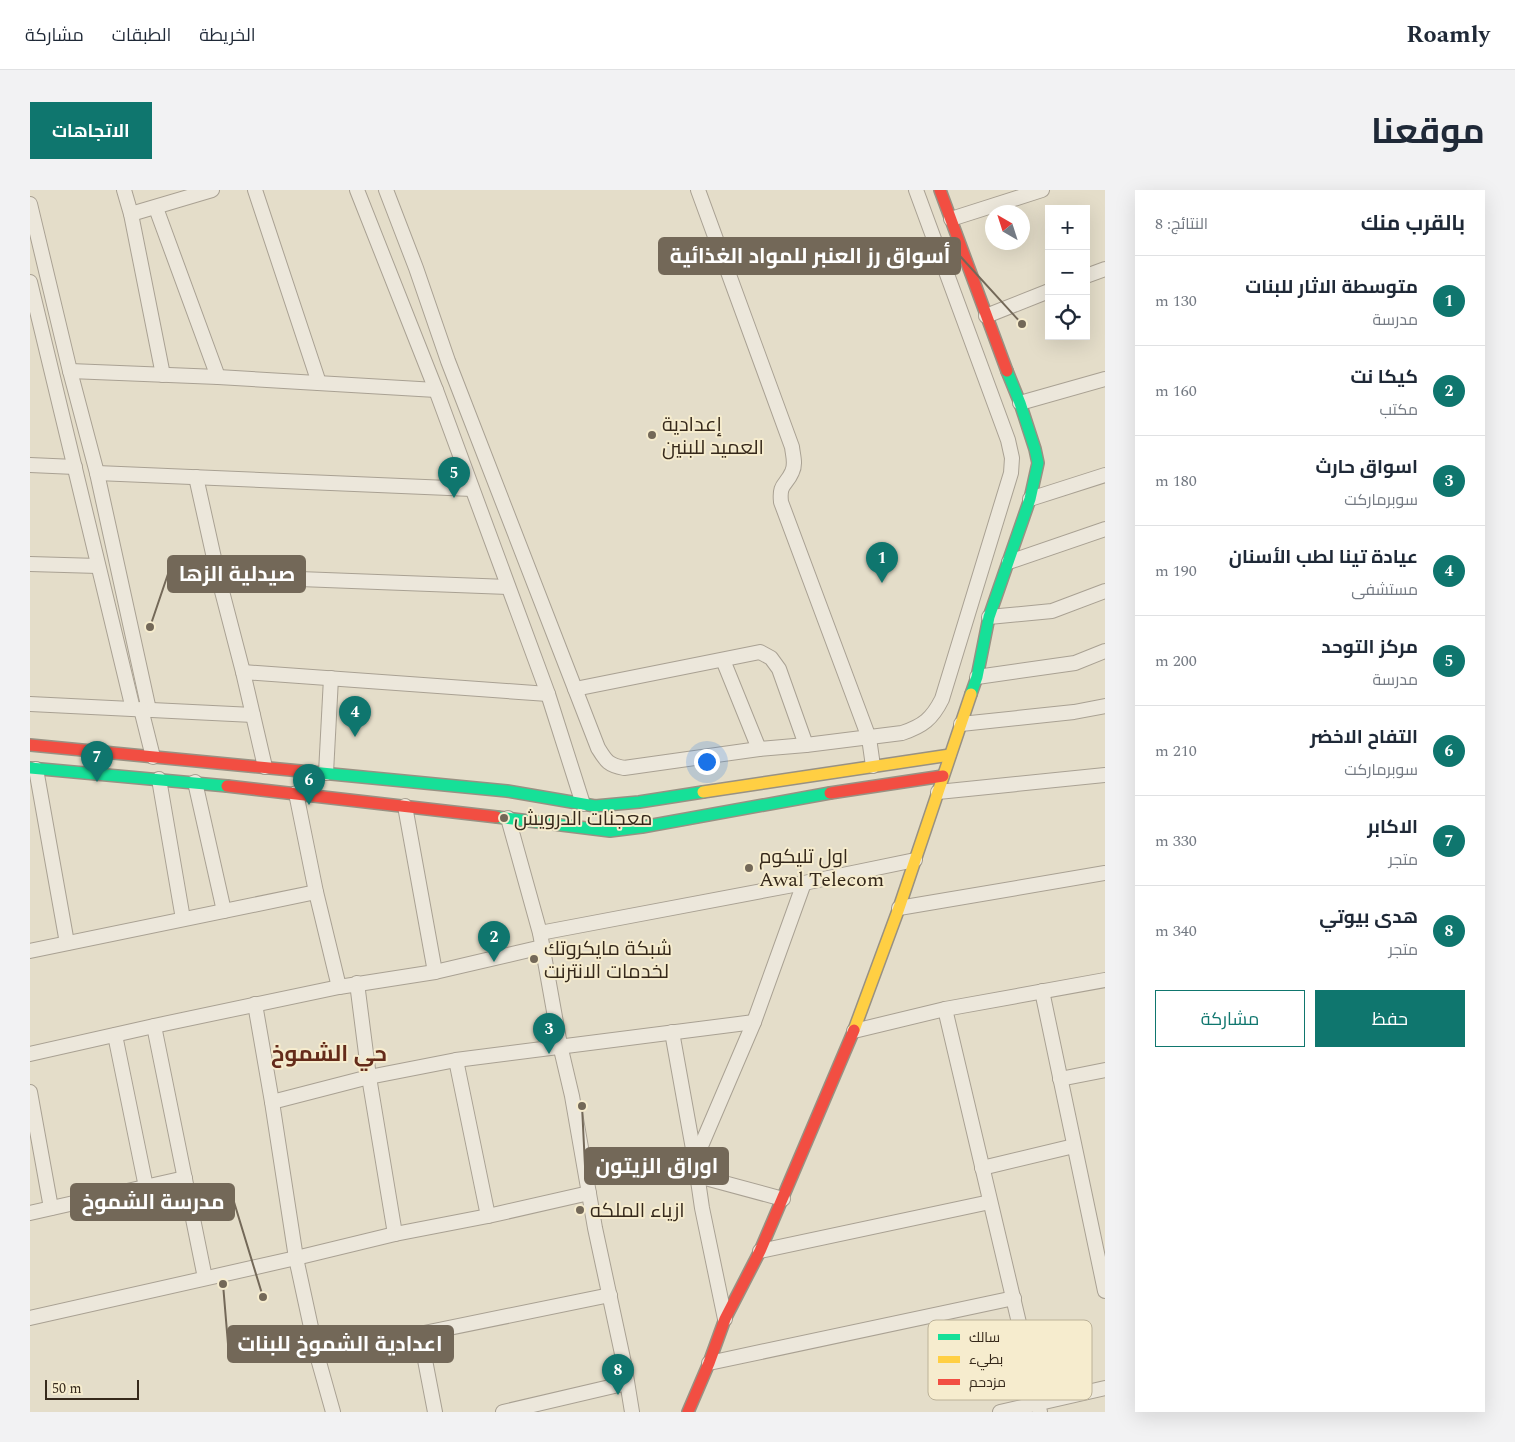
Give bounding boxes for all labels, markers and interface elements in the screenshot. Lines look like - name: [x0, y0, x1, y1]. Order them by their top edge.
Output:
- text: Roamly: [1406, 17, 1490, 53]
- text: مشاركة: [25, 22, 84, 49]
- text: الطبقات: [112, 22, 171, 49]
- text: الخريطة: [199, 22, 256, 49]
- button: الاتجاهات: [30, 102, 152, 159]
- text: موقعنا: [1371, 106, 1485, 159]
- north arrow: [985, 205, 1030, 250]
- map controls: [1045, 205, 1090, 340]
- button: +: [1045, 205, 1090, 250]
- text: بالقرب منك: [1361, 208, 1465, 240]
- text: النتائج: 8: [1155, 212, 1208, 236]
- callout: أسواق رز العنبر للمواد الغذائية: [659, 238, 960, 274]
- text: أسواق رز العنبر للمواد الغذائية: [670, 241, 950, 273]
- button: −: [1045, 250, 1090, 295]
- text: متوسطة الاثار للبنات: [1245, 273, 1418, 302]
- text: 130 m: [1155, 289, 1197, 313]
- text: 1: [1445, 289, 1454, 313]
- button: locate: [1045, 295, 1090, 340]
- text: مدرسة: [1372, 308, 1418, 332]
- text: كيكا نت: [1350, 363, 1418, 392]
- text: 160 m: [1155, 379, 1197, 403]
- text: 2: [1445, 379, 1454, 403]
- text: مكتب: [1379, 398, 1418, 422]
- place label: إعدادية العميد للبنين: [662, 410, 764, 463]
- marker: إعدادية العميد للبنين: [646, 429, 658, 441]
- text: اسواق حارث: [1316, 453, 1418, 482]
- pin: 5: [438, 457, 470, 498]
- text: 180 m: [1155, 469, 1197, 493]
- text: 3: [1445, 469, 1454, 493]
- text: سوبرماركت: [1344, 488, 1418, 512]
- pin: 1: [866, 542, 898, 583]
- text: عيادة تينا لطب الأسنان: [1229, 543, 1418, 572]
- callout: صيدلية الزها: [168, 556, 305, 592]
- text: صيدلية الزها: [179, 559, 295, 591]
- text: 190 m: [1155, 559, 1197, 583]
- text: 4: [1445, 559, 1454, 583]
- text: مستشفى: [1351, 578, 1418, 602]
- text: مركز التوحد: [1321, 633, 1418, 662]
- text: 200 m: [1155, 649, 1197, 673]
- text: 5: [1445, 649, 1454, 673]
- text: مدرسة: [1372, 668, 1418, 692]
- pin: 4: [339, 696, 371, 737]
- text: التفاح الاخضر: [1310, 723, 1418, 752]
- text: 210 m: [1155, 739, 1197, 763]
- text: 6: [1445, 739, 1454, 763]
- pin: 7: [81, 741, 113, 782]
- your location: [694, 749, 720, 775]
- text: سوبرماركت: [1344, 758, 1418, 782]
- pin: 6: [293, 764, 325, 805]
- place label: معجنات الدرويش: [514, 804, 652, 834]
- marker: معجنات الدرويش: [498, 812, 510, 824]
- text: الاكابر: [1367, 813, 1418, 842]
- text: 330 m: [1155, 829, 1197, 853]
- text: 7: [1445, 829, 1454, 853]
- place label: اول تليكوم Awal Telecom: [759, 842, 884, 895]
- text: متجر: [1389, 848, 1418, 872]
- marker: اول تليكوم Awal Telecom: [743, 862, 755, 874]
- text: هدى بيوتي: [1319, 903, 1418, 932]
- text: 340 m: [1155, 919, 1197, 943]
- text: 8: [1445, 919, 1454, 943]
- pin: 2: [478, 921, 510, 962]
- place label: شبكة مايكروتك لخدمات الانترنت: [544, 934, 672, 987]
- text: متجر: [1389, 938, 1418, 962]
- marker: شبكة مايكروتك لخدمات الانترنت: [528, 953, 540, 965]
- button: مشاركة: [1155, 990, 1305, 1047]
- button: حفظ: [1315, 990, 1465, 1047]
- pin: 3: [533, 1013, 565, 1054]
- district label: حي الشموخ: [271, 1038, 387, 1071]
- callout: اوراق الزيتون: [585, 1148, 728, 1184]
- text: اوراق الزيتون: [596, 1151, 718, 1183]
- callout: مدرسة الشموخ: [71, 1184, 234, 1220]
- text: مدرسة الشموخ: [81, 1187, 225, 1219]
- place label: ازياء الملكه: [590, 1196, 685, 1226]
- marker: ازياء الملكه: [574, 1204, 586, 1216]
- legend: [928, 1320, 1092, 1400]
- callout: اعدادية الشموخ للبنات: [228, 1326, 453, 1362]
- text: سالك: [969, 1327, 1000, 1348]
- text: اعدادية الشموخ للبنات: [237, 1329, 443, 1361]
- text: بطيء: [969, 1349, 1003, 1371]
- pin: 8: [602, 1354, 634, 1395]
- text: مزدحم: [969, 1372, 1006, 1393]
- scale bar: [45, 1377, 139, 1400]
- text: 50 m: [52, 1378, 82, 1399]

